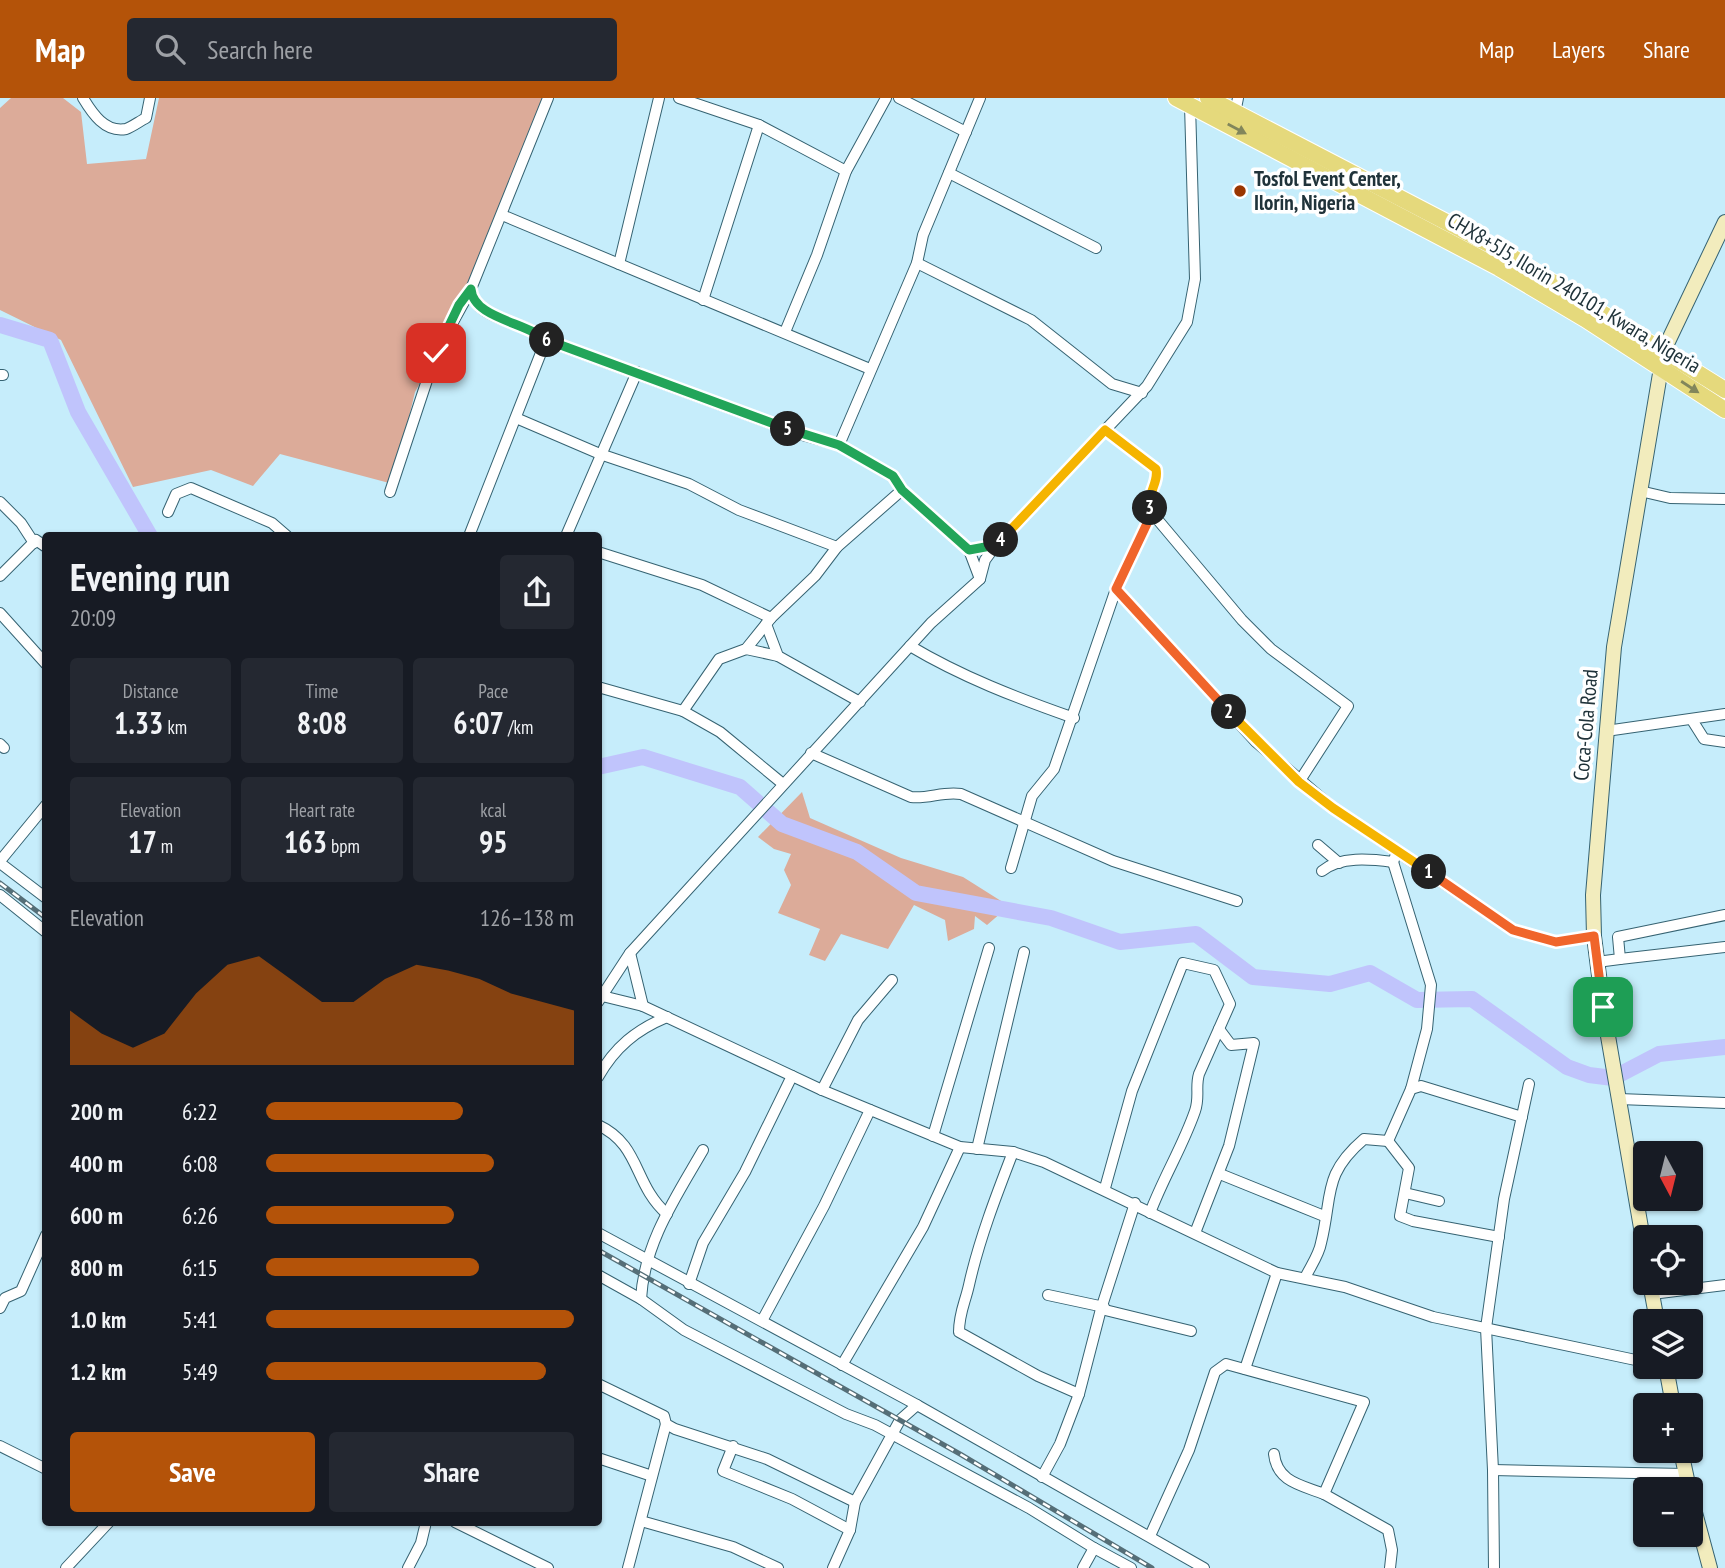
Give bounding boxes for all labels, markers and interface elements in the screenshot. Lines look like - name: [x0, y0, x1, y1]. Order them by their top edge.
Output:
- search box: [127, 18, 617, 81]
- text: Map: [35, 28, 85, 71]
- icon: search: [151, 30, 189, 68]
- text: Search here: [207, 33, 313, 66]
- text: Map: [1479, 34, 1514, 65]
- text: Layers: [1552, 34, 1605, 65]
- text: Share: [1643, 34, 1690, 65]
- one-way arrow: [1227, 124, 1247, 135]
- place label: Tosfol Event Center, Ilorin, Nigeria: [1254, 165, 1401, 216]
- marker: Tosfol Event Center, Ilorin, Nigeria: [1232, 183, 1248, 199]
- street label: CHX8+5J5, Ilorin 240101, Kwara, Nigeria: [1443, 206, 1706, 379]
- pin: 6: [530, 322, 564, 358]
- pin: [406, 323, 466, 383]
- text: 6: [542, 327, 551, 351]
- icon: check: [417, 334, 455, 372]
- one-way arrow: [1680, 381, 1699, 394]
- pin: 5: [770, 412, 806, 446]
- text: 5: [783, 416, 792, 440]
- pin: 3: [1132, 490, 1168, 526]
- text: 3: [1145, 495, 1154, 519]
- pin: 4: [984, 522, 1018, 558]
- text: 4: [996, 527, 1005, 551]
- text: Evening run: [70, 552, 230, 601]
- button: share: [500, 555, 574, 629]
- text: 20:09: [70, 603, 116, 632]
- street label: Coca-Cola Road: [1567, 668, 1604, 782]
- text: Distance: [123, 679, 179, 703]
- text: Time: [306, 679, 338, 703]
- text: Pace: [478, 679, 508, 703]
- pin: 2: [1212, 694, 1246, 730]
- text: 2: [1224, 699, 1233, 723]
- text: 1.33: [114, 703, 163, 742]
- text: 8:08: [297, 703, 347, 742]
- text: 6:07: [453, 703, 504, 742]
- text: km: [163, 715, 187, 739]
- text: /km: [504, 715, 533, 739]
- text: Elevation: [120, 798, 181, 822]
- text: Heart rate: [289, 798, 355, 822]
- text: kcal: [480, 798, 506, 822]
- text: 17: [128, 822, 157, 861]
- text: 163: [284, 822, 327, 861]
- text: 95: [479, 822, 508, 861]
- text: m: [157, 834, 173, 858]
- text: bpm: [327, 834, 360, 858]
- pin: 1: [1412, 854, 1446, 890]
- text: 1: [1424, 859, 1433, 883]
- text: Elevation: [70, 903, 144, 932]
- text: 126–138 m: [480, 903, 574, 932]
- pin: [1573, 977, 1633, 1037]
- icon: arrive: [1584, 988, 1622, 1026]
- text: 200 m: [70, 1097, 123, 1126]
- text: 6:22: [182, 1097, 218, 1126]
- north arrow: [1633, 1141, 1703, 1211]
- map controls: [1633, 1141, 1703, 1547]
- text: 400 m: [70, 1149, 123, 1178]
- text: 6:08: [182, 1149, 218, 1178]
- text: 600 m: [70, 1201, 123, 1230]
- text: 6:26: [182, 1201, 218, 1230]
- button: locate: [1633, 1225, 1703, 1295]
- text: 800 m: [70, 1253, 123, 1282]
- text: 6:15: [182, 1253, 218, 1282]
- text: 1.0 km: [70, 1305, 126, 1334]
- text: 5:41: [182, 1305, 218, 1334]
- button: layers: [1633, 1309, 1703, 1379]
- text: 1.2 km: [70, 1357, 126, 1386]
- text: 5:49: [182, 1357, 218, 1386]
- button: +: [1633, 1393, 1703, 1463]
- button: Save: [70, 1432, 315, 1512]
- button: Share: [329, 1432, 574, 1512]
- button: −: [1633, 1477, 1703, 1547]

